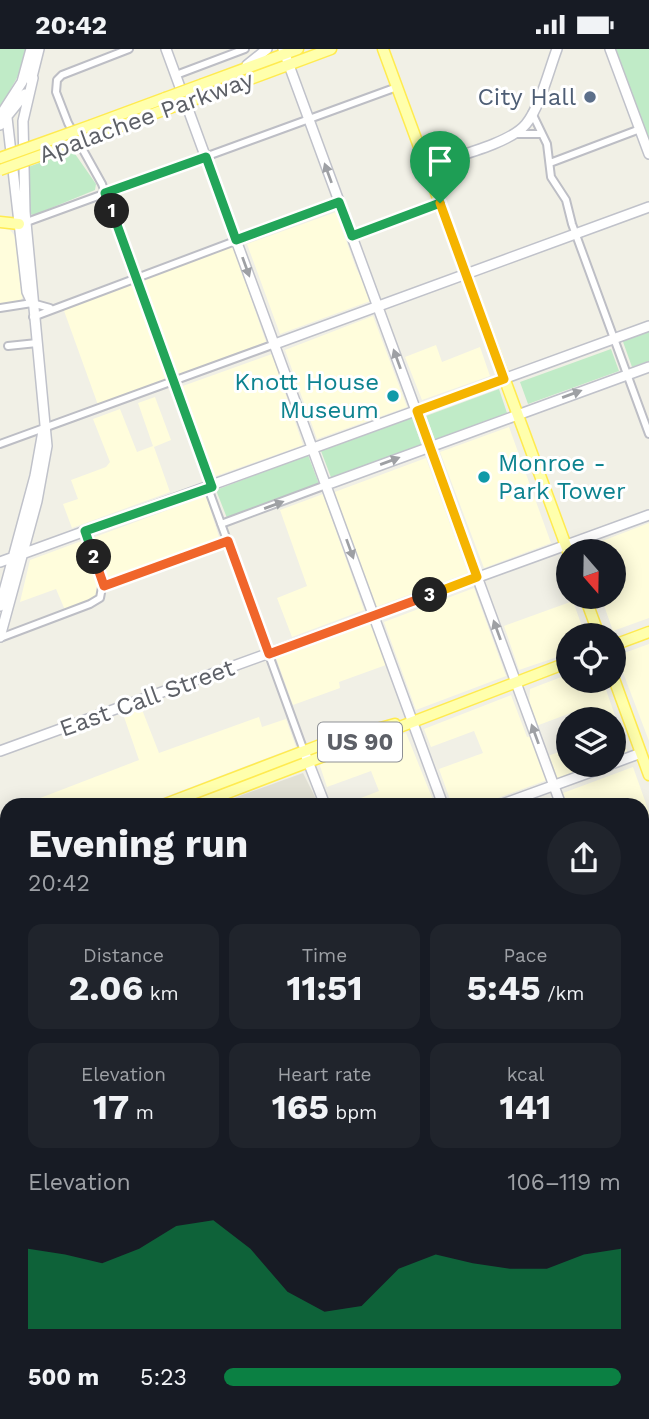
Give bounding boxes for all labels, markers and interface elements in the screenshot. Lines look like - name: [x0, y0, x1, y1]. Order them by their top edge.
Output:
- text: 20:42: [35, 10, 107, 40]
- street label: Apalachee Parkway: [35, 65, 258, 169]
- place label: City Hall: [477, 83, 577, 111]
- marker: City Hall: [582, 89, 598, 105]
- pin: [410, 131, 470, 203]
- icon: arrive: [421, 142, 459, 180]
- one-way arrow: [323, 163, 334, 184]
- pin: 1: [94, 193, 130, 229]
- text: 1: [107, 199, 116, 222]
- one-way arrow: [241, 256, 252, 277]
- one-way arrow: [391, 348, 402, 369]
- place label: Knott House Museum: [234, 368, 379, 424]
- marker: Knott House Museum: [385, 388, 401, 404]
- one-way arrow: [562, 389, 583, 400]
- place label: Monroe - Park Tower: [498, 449, 626, 505]
- one-way arrow: [380, 456, 401, 467]
- marker: Monroe - Park Tower: [476, 469, 492, 485]
- one-way arrow: [263, 499, 284, 510]
- pin: 2: [76, 539, 112, 575]
- one-way arrow: [345, 539, 356, 560]
- north arrow: [556, 539, 626, 609]
- map controls: [556, 539, 626, 777]
- text: 2: [88, 545, 99, 568]
- pin: 3: [412, 577, 448, 613]
- text: 3: [424, 583, 435, 606]
- one-way arrow: [491, 619, 502, 640]
- button: locate: [556, 623, 626, 693]
- street label: East Call Street: [56, 653, 238, 743]
- button: layers: [556, 707, 626, 777]
- road number: US 90: [318, 723, 402, 761]
- one-way arrow: [529, 723, 540, 744]
- button: share: [547, 821, 621, 895]
- text: Evening run: [28, 822, 248, 866]
- text: 20:42: [28, 870, 90, 897]
- text: Distance: [83, 944, 164, 967]
- text: Time: [302, 944, 347, 967]
- text: Pace: [504, 944, 547, 967]
- text: 2.06: [68, 967, 143, 1009]
- text: 11:51: [286, 967, 363, 1009]
- text: 5:45: [467, 967, 541, 1009]
- text: km: [143, 982, 179, 1005]
- text: /km: [541, 982, 584, 1005]
- text: Elevation: [81, 1063, 166, 1086]
- text: Heart rate: [278, 1063, 371, 1086]
- text: kcal: [507, 1063, 544, 1086]
- text: 17: [93, 1086, 129, 1128]
- text: 165: [272, 1086, 329, 1128]
- text: 141: [500, 1086, 551, 1128]
- text: m: [129, 1101, 154, 1124]
- text: bpm: [329, 1101, 377, 1124]
- text: Elevation: [28, 1169, 131, 1196]
- text: 106–119 m: [508, 1169, 621, 1196]
- text: 500 m: [28, 1364, 99, 1391]
- text: 5:23: [140, 1364, 187, 1391]

